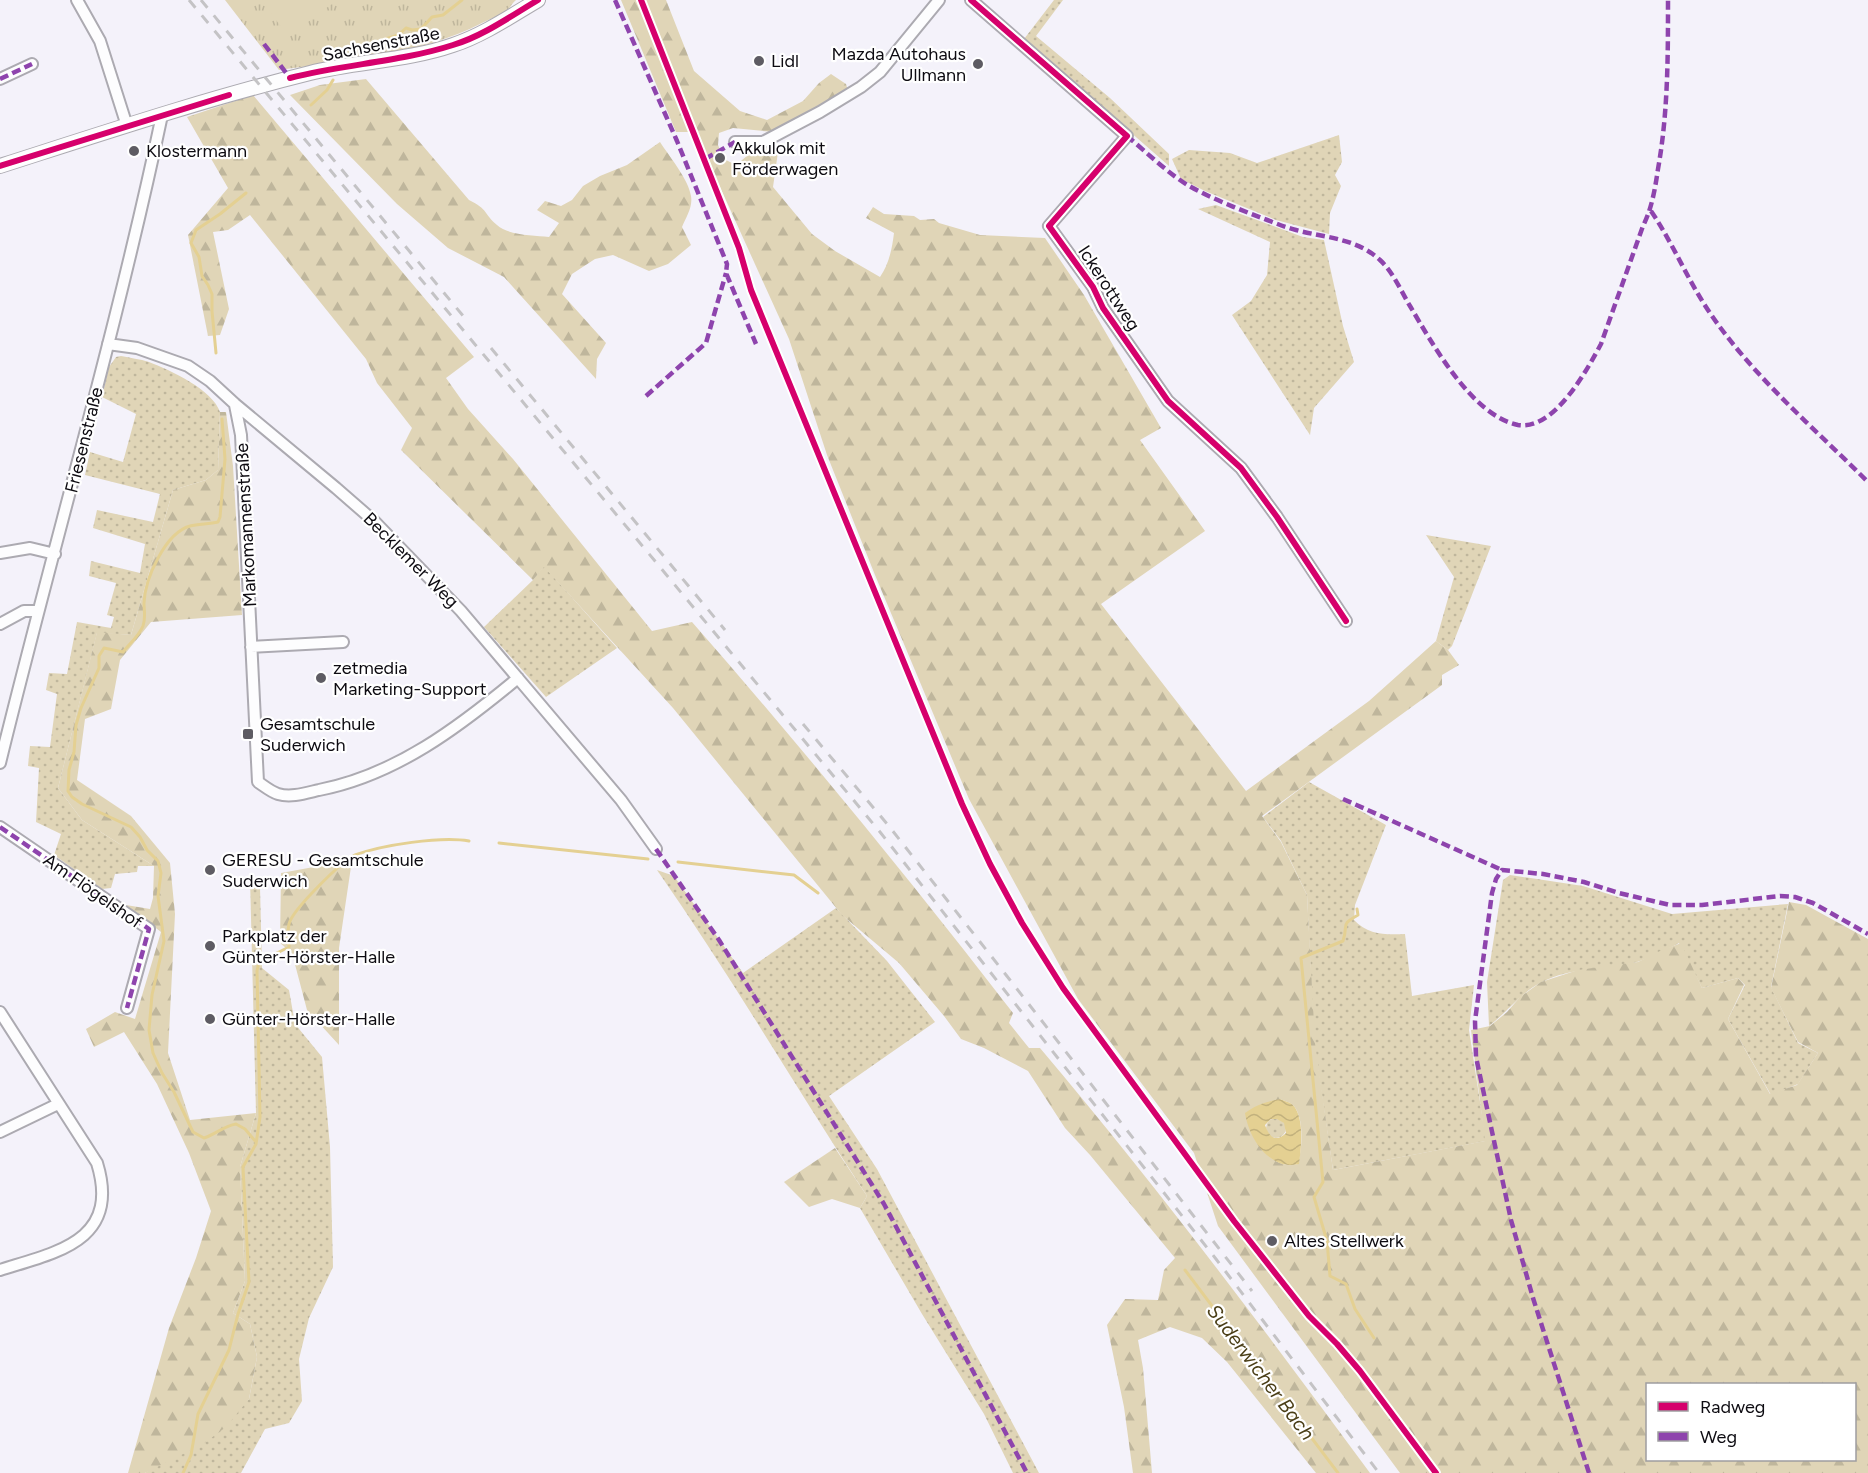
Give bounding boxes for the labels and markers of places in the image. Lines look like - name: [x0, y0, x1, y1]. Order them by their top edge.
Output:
- place label: Mazda Autohaus Ullmann: [831, 43, 966, 86]
- place label: Lidl: [771, 50, 799, 72]
- marker: Lidl: [752, 54, 766, 68]
- marker: Mazda Autohaus Ullmann: [971, 57, 985, 71]
- place label: Akkulok mit Förderwagen: [732, 137, 838, 180]
- place label: Klostermann: [146, 140, 247, 162]
- marker: Klostermann: [127, 144, 141, 158]
- marker: Akkulok mit Förderwagen: [713, 151, 727, 165]
- place label: zetmedia Marketing-Support: [333, 657, 487, 700]
- marker: zetmedia Marketing-Support: [314, 671, 328, 685]
- place label: Gesamtschule Suderwich: [260, 713, 375, 756]
- marker: Gesamtschule Suderwich: [241, 727, 255, 741]
- place label: GERESU - Gesamtschule Suderwich: [222, 849, 424, 892]
- marker: GERESU - Gesamtschule Suderwich: [203, 863, 217, 877]
- place label: Parkplatz der Günter-Hörster-Halle: [222, 925, 395, 968]
- marker: Parkplatz der Günter-Hörster-Halle: [203, 939, 217, 953]
- place label: Günter-Hörster-Halle: [222, 1008, 395, 1030]
- marker: Günter-Hörster-Halle: [203, 1012, 217, 1026]
- place label: Altes Stellwerk: [1284, 1230, 1404, 1252]
- marker: Altes Stellwerk: [1265, 1234, 1279, 1248]

